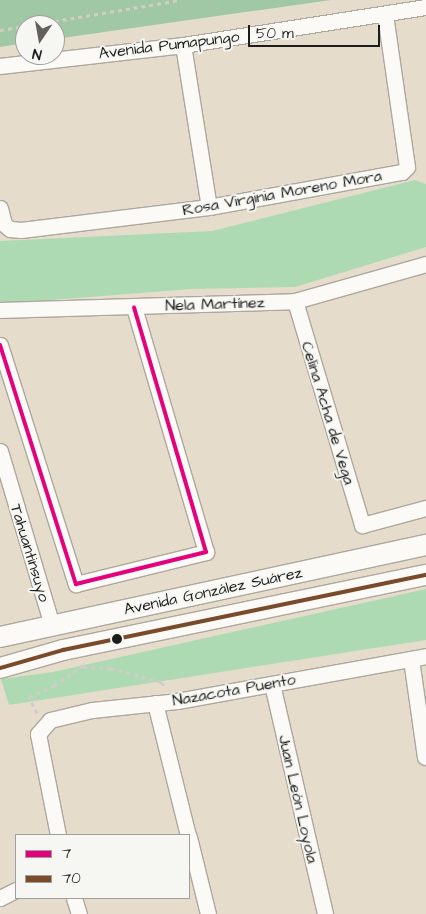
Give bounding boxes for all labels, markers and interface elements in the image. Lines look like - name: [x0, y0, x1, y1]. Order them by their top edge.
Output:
- north arrow: [15, 15, 65, 65]
- scale bar: [251, 15, 384, 47]
- text: 50 m: [256, 23, 294, 44]
- street label: Avenida Pumapungo: [98, 27, 240, 63]
- text: N: [31, 43, 43, 64]
- street label: Rosa Virginia Moreno Mora: [181, 166, 383, 220]
- street label: Nela Martínez: [165, 293, 265, 315]
- street label: Celina Acha de Vega: [297, 339, 359, 487]
- street label: Tahuantinsuyo: [6, 502, 54, 604]
- street label: Avenida González Suárez: [122, 563, 304, 619]
- unlabelled marker: [112, 634, 122, 644]
- street label: Nazacota Puento: [171, 670, 297, 710]
- street label: Juan León Loyola: [274, 733, 322, 865]
- legend: [15, 834, 190, 899]
- text: 7: [62, 843, 71, 864]
- text: 70: [62, 868, 81, 889]

